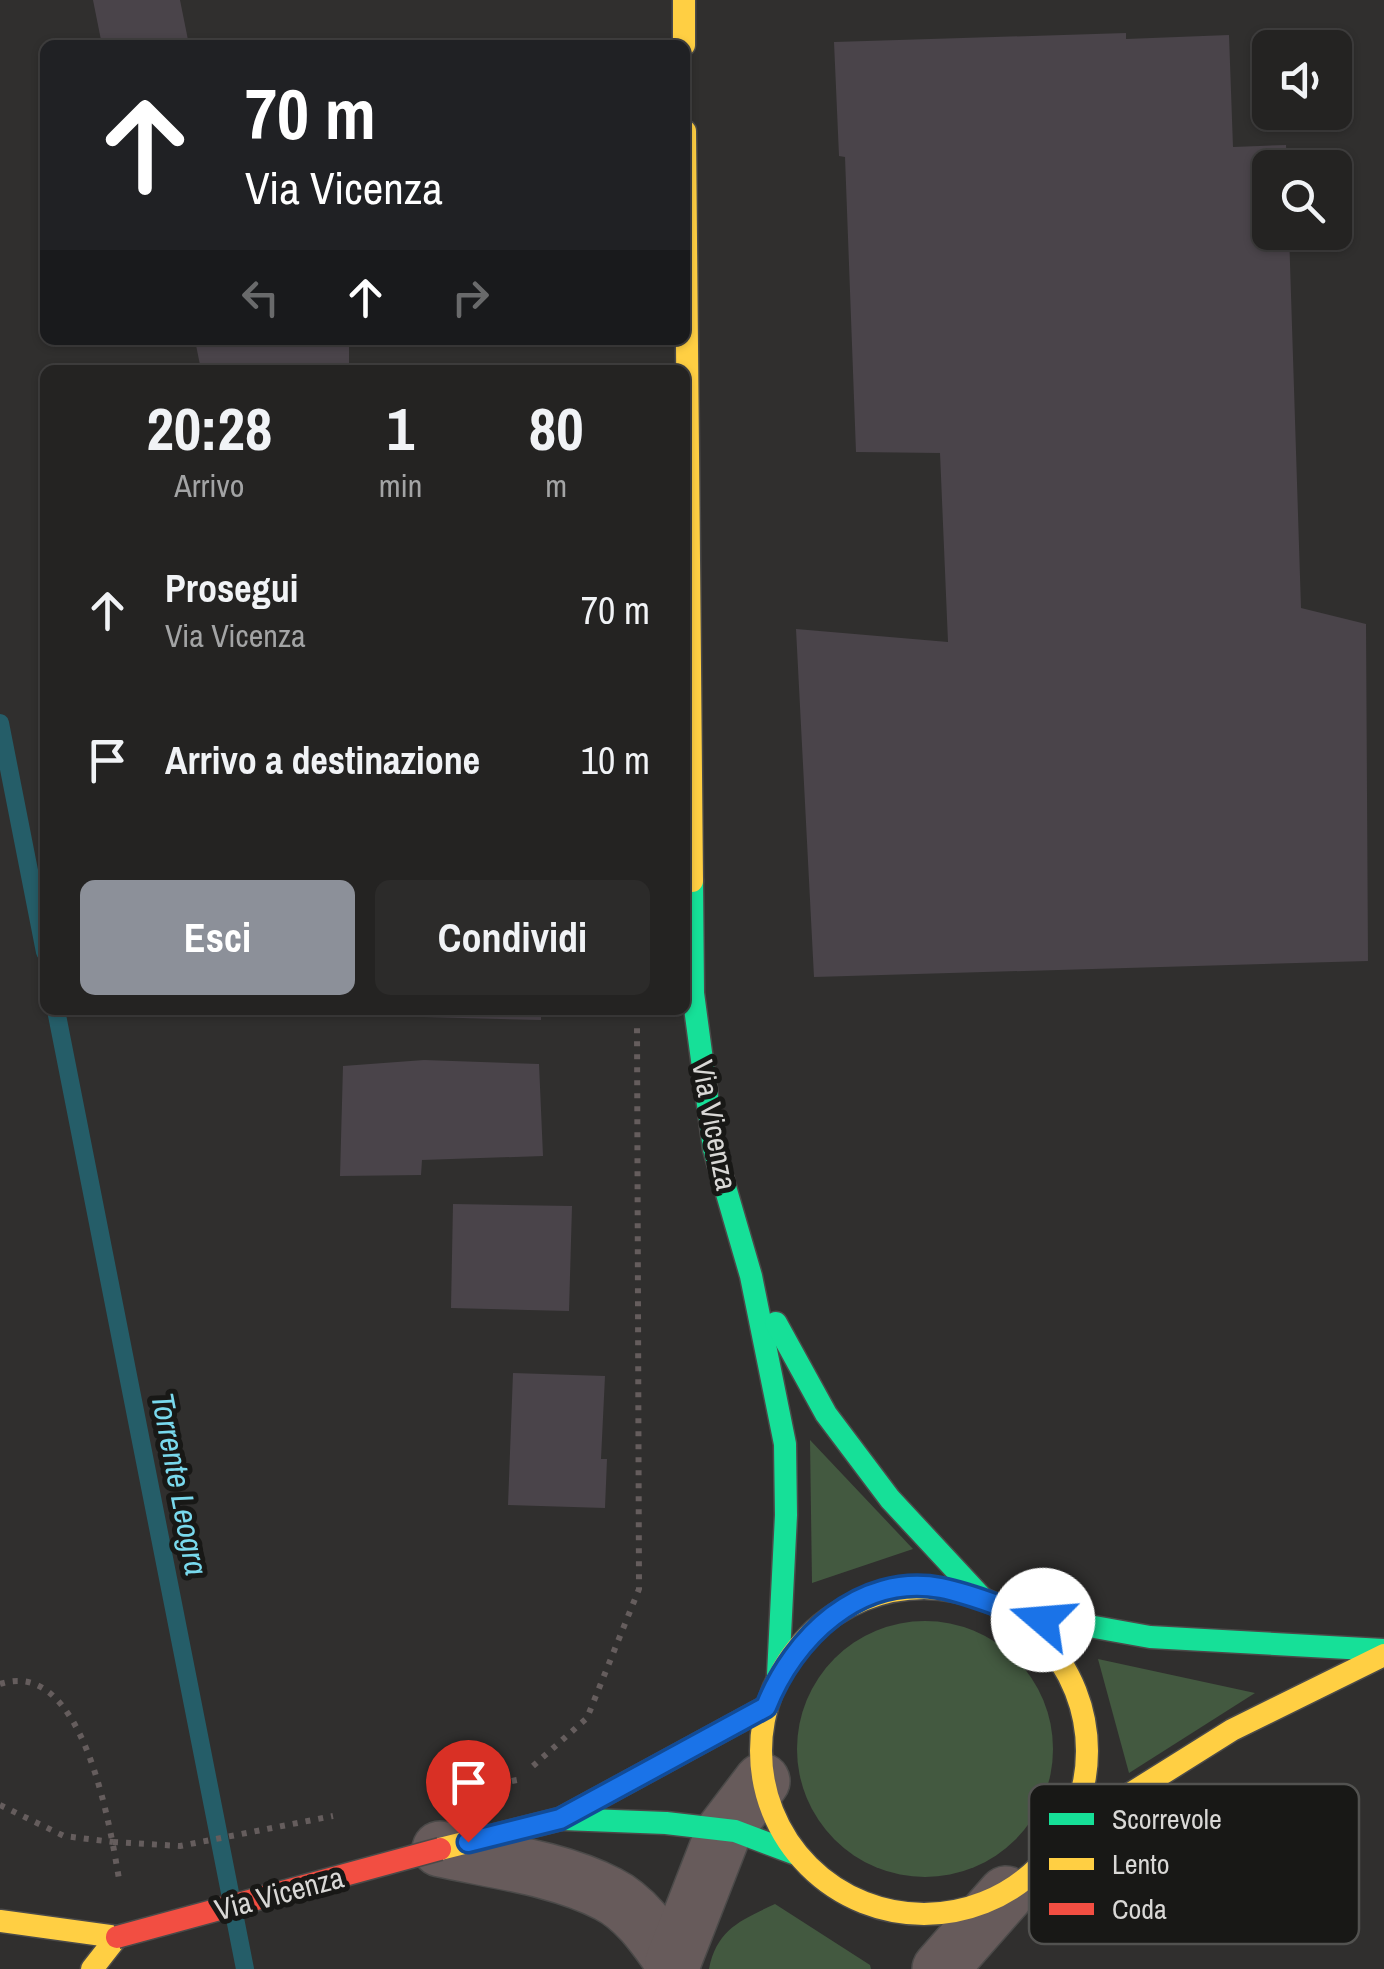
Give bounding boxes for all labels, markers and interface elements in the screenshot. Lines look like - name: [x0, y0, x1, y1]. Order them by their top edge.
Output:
- map controls: [1252, 30, 1352, 250]
- button: sound: [1252, 30, 1352, 130]
- text: 70 m: [245, 67, 376, 161]
- icon: ahead: [80, 80, 210, 210]
- button: search: [1252, 150, 1352, 250]
- text: Via Vicenza: [245, 157, 443, 218]
- icon: left: [233, 270, 288, 325]
- icon: ahead: [338, 270, 393, 325]
- icon: right: [443, 270, 498, 325]
- text: 20:28: [146, 388, 272, 469]
- text: 1: [387, 388, 414, 469]
- text: 80: [529, 388, 584, 469]
- text: Arrivo: [174, 464, 244, 507]
- text: min: [379, 464, 422, 507]
- text: m: [545, 464, 567, 507]
- text: Prosegui: [165, 563, 298, 614]
- icon: ahead: [80, 583, 135, 638]
- text: 70 m: [581, 585, 650, 636]
- text: Via Vicenza: [165, 614, 306, 657]
- icon: arrive: [80, 733, 135, 788]
- text: Arrivo a destinazione: [165, 735, 480, 786]
- text: 10 m: [581, 735, 650, 786]
- button: Esci: [80, 880, 355, 995]
- button: Condividi: [375, 880, 650, 995]
- street label: Via Vicenza: [683, 1056, 747, 1194]
- water label: Torrente Leogra: [141, 1389, 219, 1579]
- position arrow: [991, 1568, 1095, 1672]
- pin: [426, 1740, 511, 1843]
- icon: arrive: [441, 1755, 496, 1810]
- legend: [1029, 1784, 1359, 1944]
- text: Scorrevole: [1112, 1800, 1222, 1838]
- text: Lento: [1112, 1845, 1169, 1883]
- street label: Via Vicenza: [210, 1857, 348, 1929]
- text: Coda: [1112, 1890, 1167, 1928]

